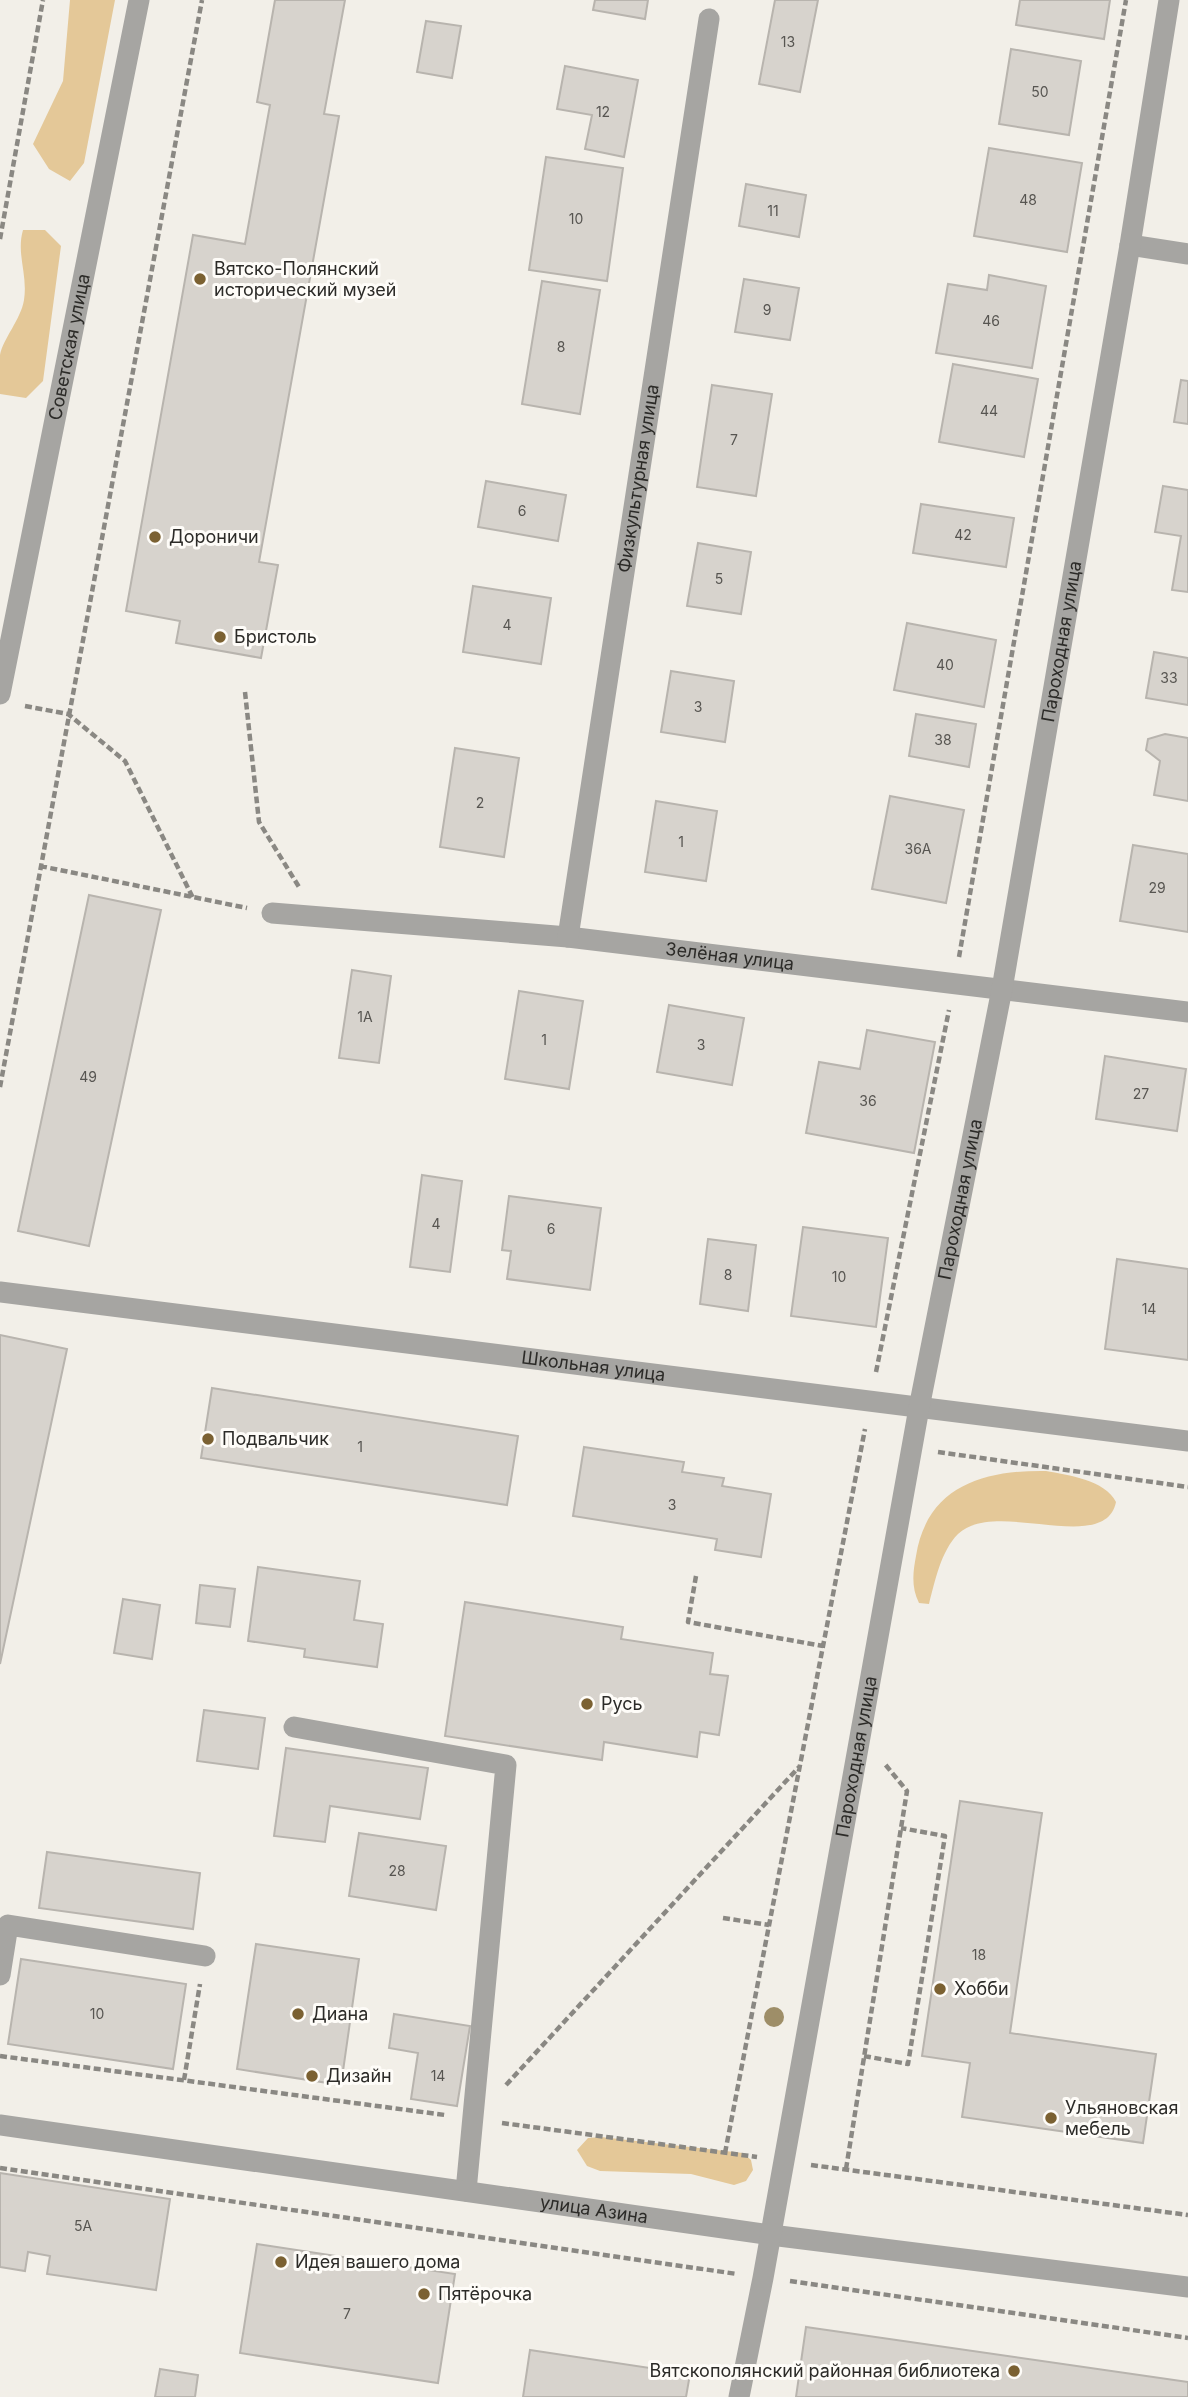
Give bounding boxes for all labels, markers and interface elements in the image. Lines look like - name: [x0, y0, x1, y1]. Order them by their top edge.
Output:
- house number: 13: [781, 33, 795, 50]
- house number: 50: [1031, 83, 1049, 100]
- house number: 12: [596, 103, 610, 120]
- house number: 48: [1019, 191, 1037, 208]
- house number: 11: [767, 202, 779, 219]
- house number: 10: [569, 210, 583, 227]
- place label: Вятско-Полянский исторический музей: [214, 258, 396, 300]
- marker: Вятско-Полянский исторический музей: [192, 271, 208, 287]
- street label: Советская улица: [44, 272, 94, 422]
- house number: 9: [763, 301, 771, 318]
- house number: 46: [982, 312, 1000, 329]
- house number: 8: [557, 338, 565, 355]
- street label: Физкультурная улица: [613, 383, 663, 574]
- house number: 44: [980, 402, 998, 419]
- house number: 7: [730, 431, 738, 448]
- house number: 6: [518, 502, 526, 519]
- place label: Дороничи: [169, 526, 259, 547]
- house number: 42: [954, 526, 972, 543]
- marker: Дороничи: [147, 529, 163, 545]
- street label: Пароходная улица: [1037, 559, 1085, 724]
- house number: 5: [715, 570, 723, 587]
- house number: 4: [502, 616, 512, 633]
- place label: Бристоль: [234, 626, 317, 647]
- marker: Бристоль: [212, 629, 228, 645]
- house number: 40: [936, 656, 954, 673]
- house number: 33: [1160, 669, 1178, 686]
- house number: 3: [694, 698, 702, 715]
- house number: 38: [934, 731, 952, 748]
- house number: 2: [476, 794, 484, 811]
- house number: 1: [678, 833, 684, 850]
- house number: 36А: [905, 840, 932, 857]
- house number: 29: [1148, 879, 1166, 896]
- street label: Зелёная улица: [664, 938, 795, 974]
- house number: 1А: [357, 1008, 373, 1025]
- house number: 1: [541, 1031, 547, 1048]
- house number: 3: [697, 1036, 705, 1053]
- house number: 49: [79, 1068, 97, 1085]
- house number: 27: [1133, 1085, 1149, 1102]
- house number: 36: [859, 1092, 877, 1109]
- street label: Пароходная улица: [934, 1117, 986, 1281]
- house number: 4: [431, 1215, 441, 1232]
- house number: 6: [547, 1220, 555, 1237]
- house number: 8: [724, 1266, 732, 1283]
- house number: 10: [832, 1268, 846, 1285]
- house number: 14: [1142, 1300, 1156, 1317]
- street label: Школьная улица: [520, 1346, 667, 1385]
- place label: Подвальчик: [222, 1428, 329, 1449]
- marker: Подвальчик: [200, 1431, 216, 1447]
- house number: 1: [357, 1438, 363, 1455]
- house number: 3: [668, 1496, 676, 1513]
- street label: Пароходная улица: [831, 1674, 881, 1839]
- place label: Русь: [601, 1693, 643, 1714]
- marker: Русь: [579, 1696, 595, 1712]
- house number: 28: [388, 1862, 406, 1879]
- house number: 18: [972, 1946, 986, 1963]
- place label: Хобби: [954, 1978, 1009, 1999]
- marker: Хобби: [932, 1981, 948, 1997]
- place label: Диана: [312, 2003, 368, 2024]
- house number: 10: [90, 2005, 104, 2022]
- marker: Диана: [290, 2006, 306, 2022]
- place label: Дизайн: [326, 2065, 392, 2086]
- house number: 14: [431, 2067, 445, 2084]
- marker: Дизайн: [304, 2068, 320, 2084]
- place label: Ульяновская мебель: [1065, 2097, 1178, 2139]
- marker: Ульяновская мебель: [1043, 2110, 1059, 2126]
- street label: улица Азина: [539, 2191, 649, 2227]
- house number: 5А: [74, 2217, 92, 2234]
- place label: Идея вашего дома: [295, 2251, 460, 2272]
- marker: Идея вашего дома: [273, 2254, 289, 2270]
- place label: Пятёрочка: [438, 2283, 532, 2304]
- marker: Пятёрочка: [416, 2286, 432, 2302]
- house number: 7: [343, 2305, 351, 2322]
- place label: Вятскополянский районная библиотека: [650, 2360, 1000, 2381]
- marker: Вятскополянский районная библиотека: [1006, 2363, 1022, 2379]

